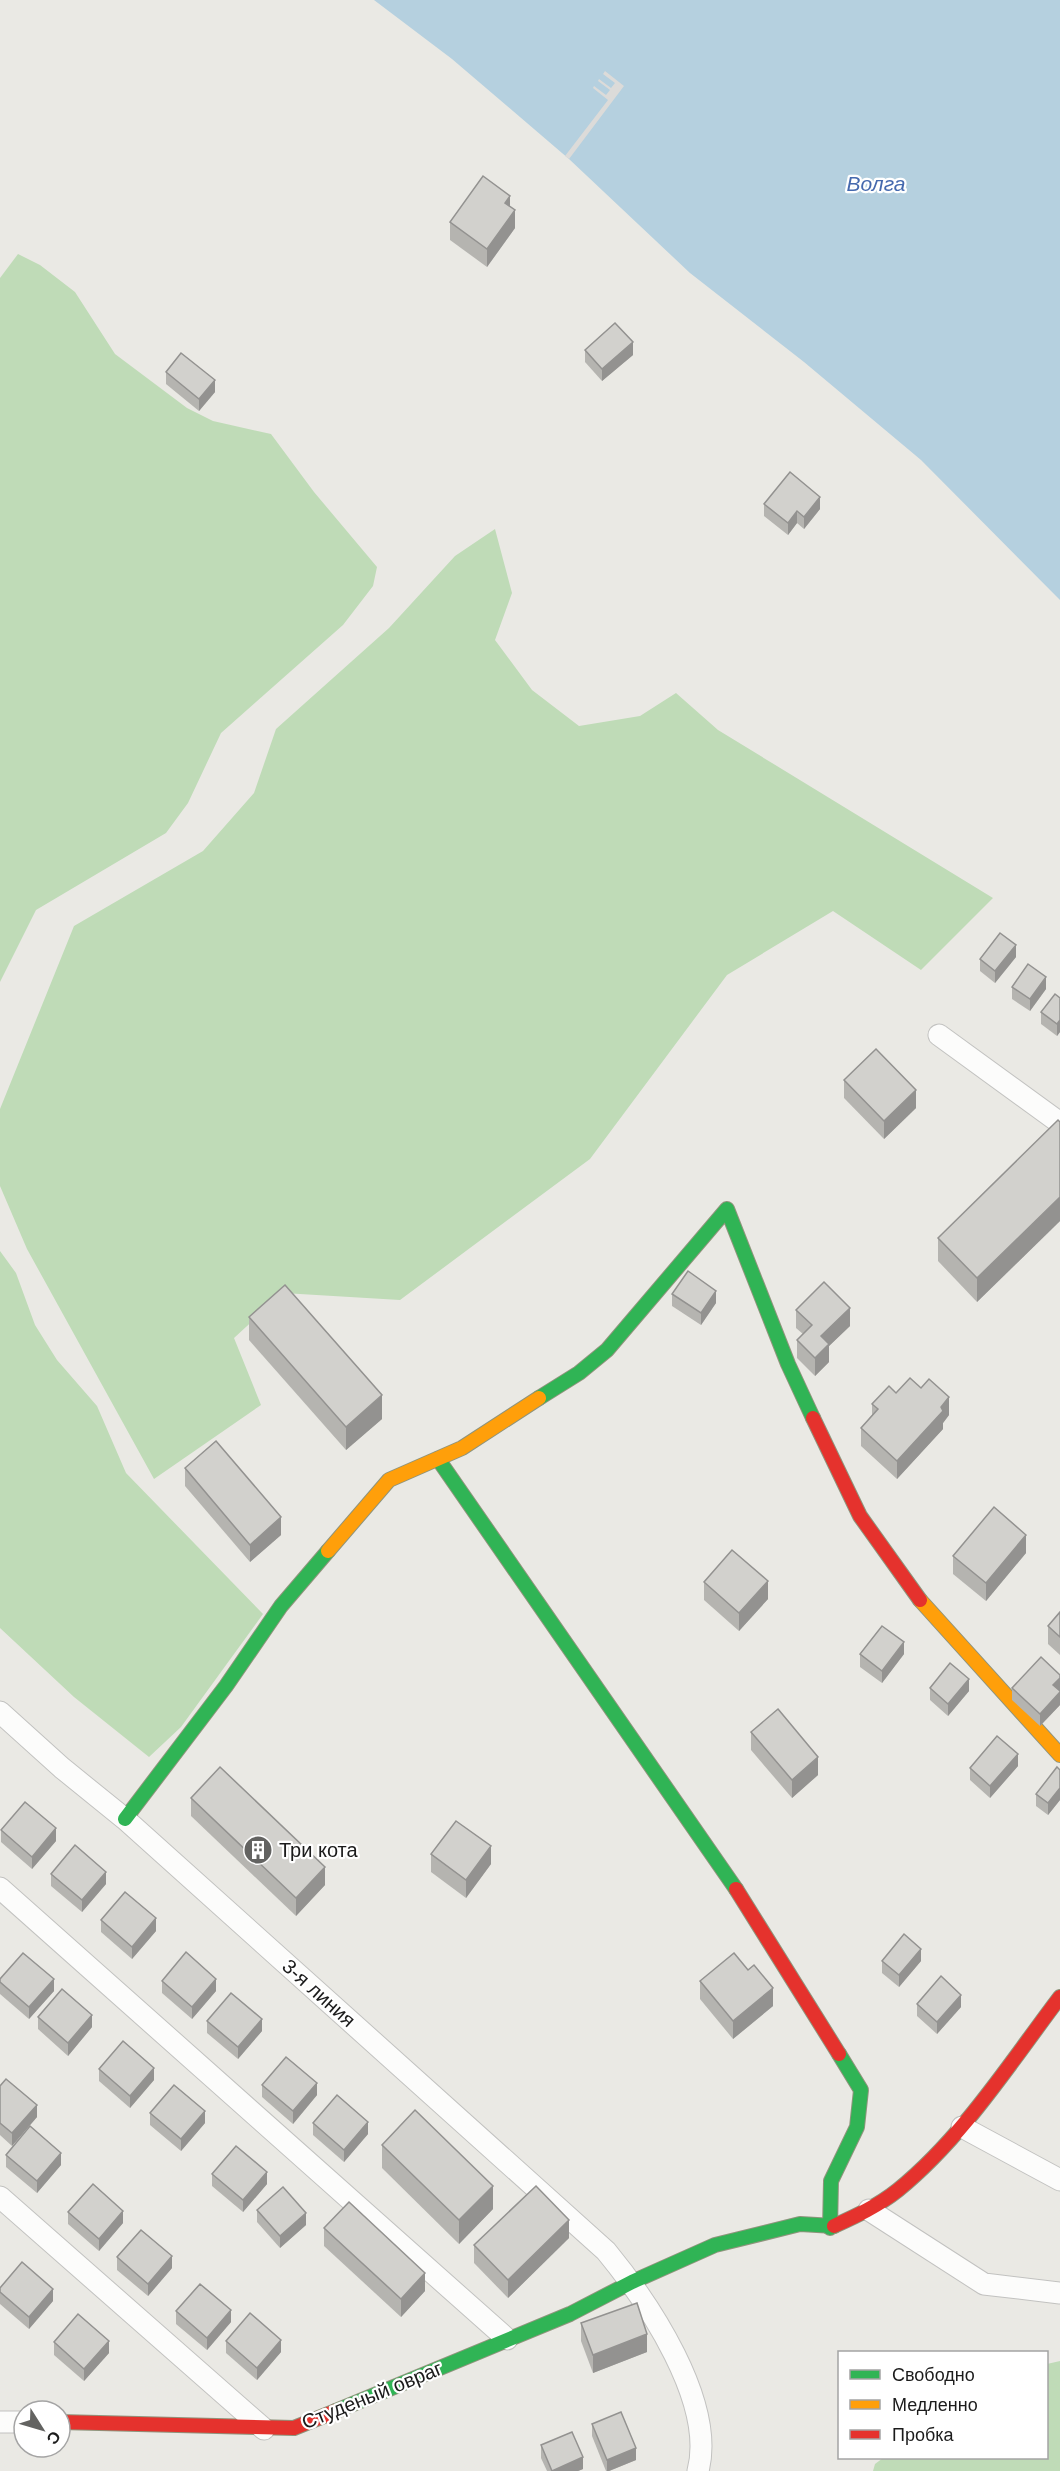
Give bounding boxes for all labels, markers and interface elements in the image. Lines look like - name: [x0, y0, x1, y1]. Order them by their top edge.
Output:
- water label: Волга: [847, 172, 905, 195]
- building icon: Три кота: [242, 1834, 274, 1866]
- place label: Три кота: [279, 1839, 359, 1861]
- street label: 3-я линия: [278, 1955, 360, 2031]
- legend: [838, 2351, 1048, 2459]
- street label: Студеный овраг: [299, 2357, 445, 2433]
- text: Свободно: [892, 2365, 975, 2385]
- text: Медленно: [892, 2395, 978, 2415]
- north arrow: [12, 2399, 72, 2459]
- text: Пробка: [892, 2425, 955, 2445]
- text: С: [43, 2428, 64, 2448]

